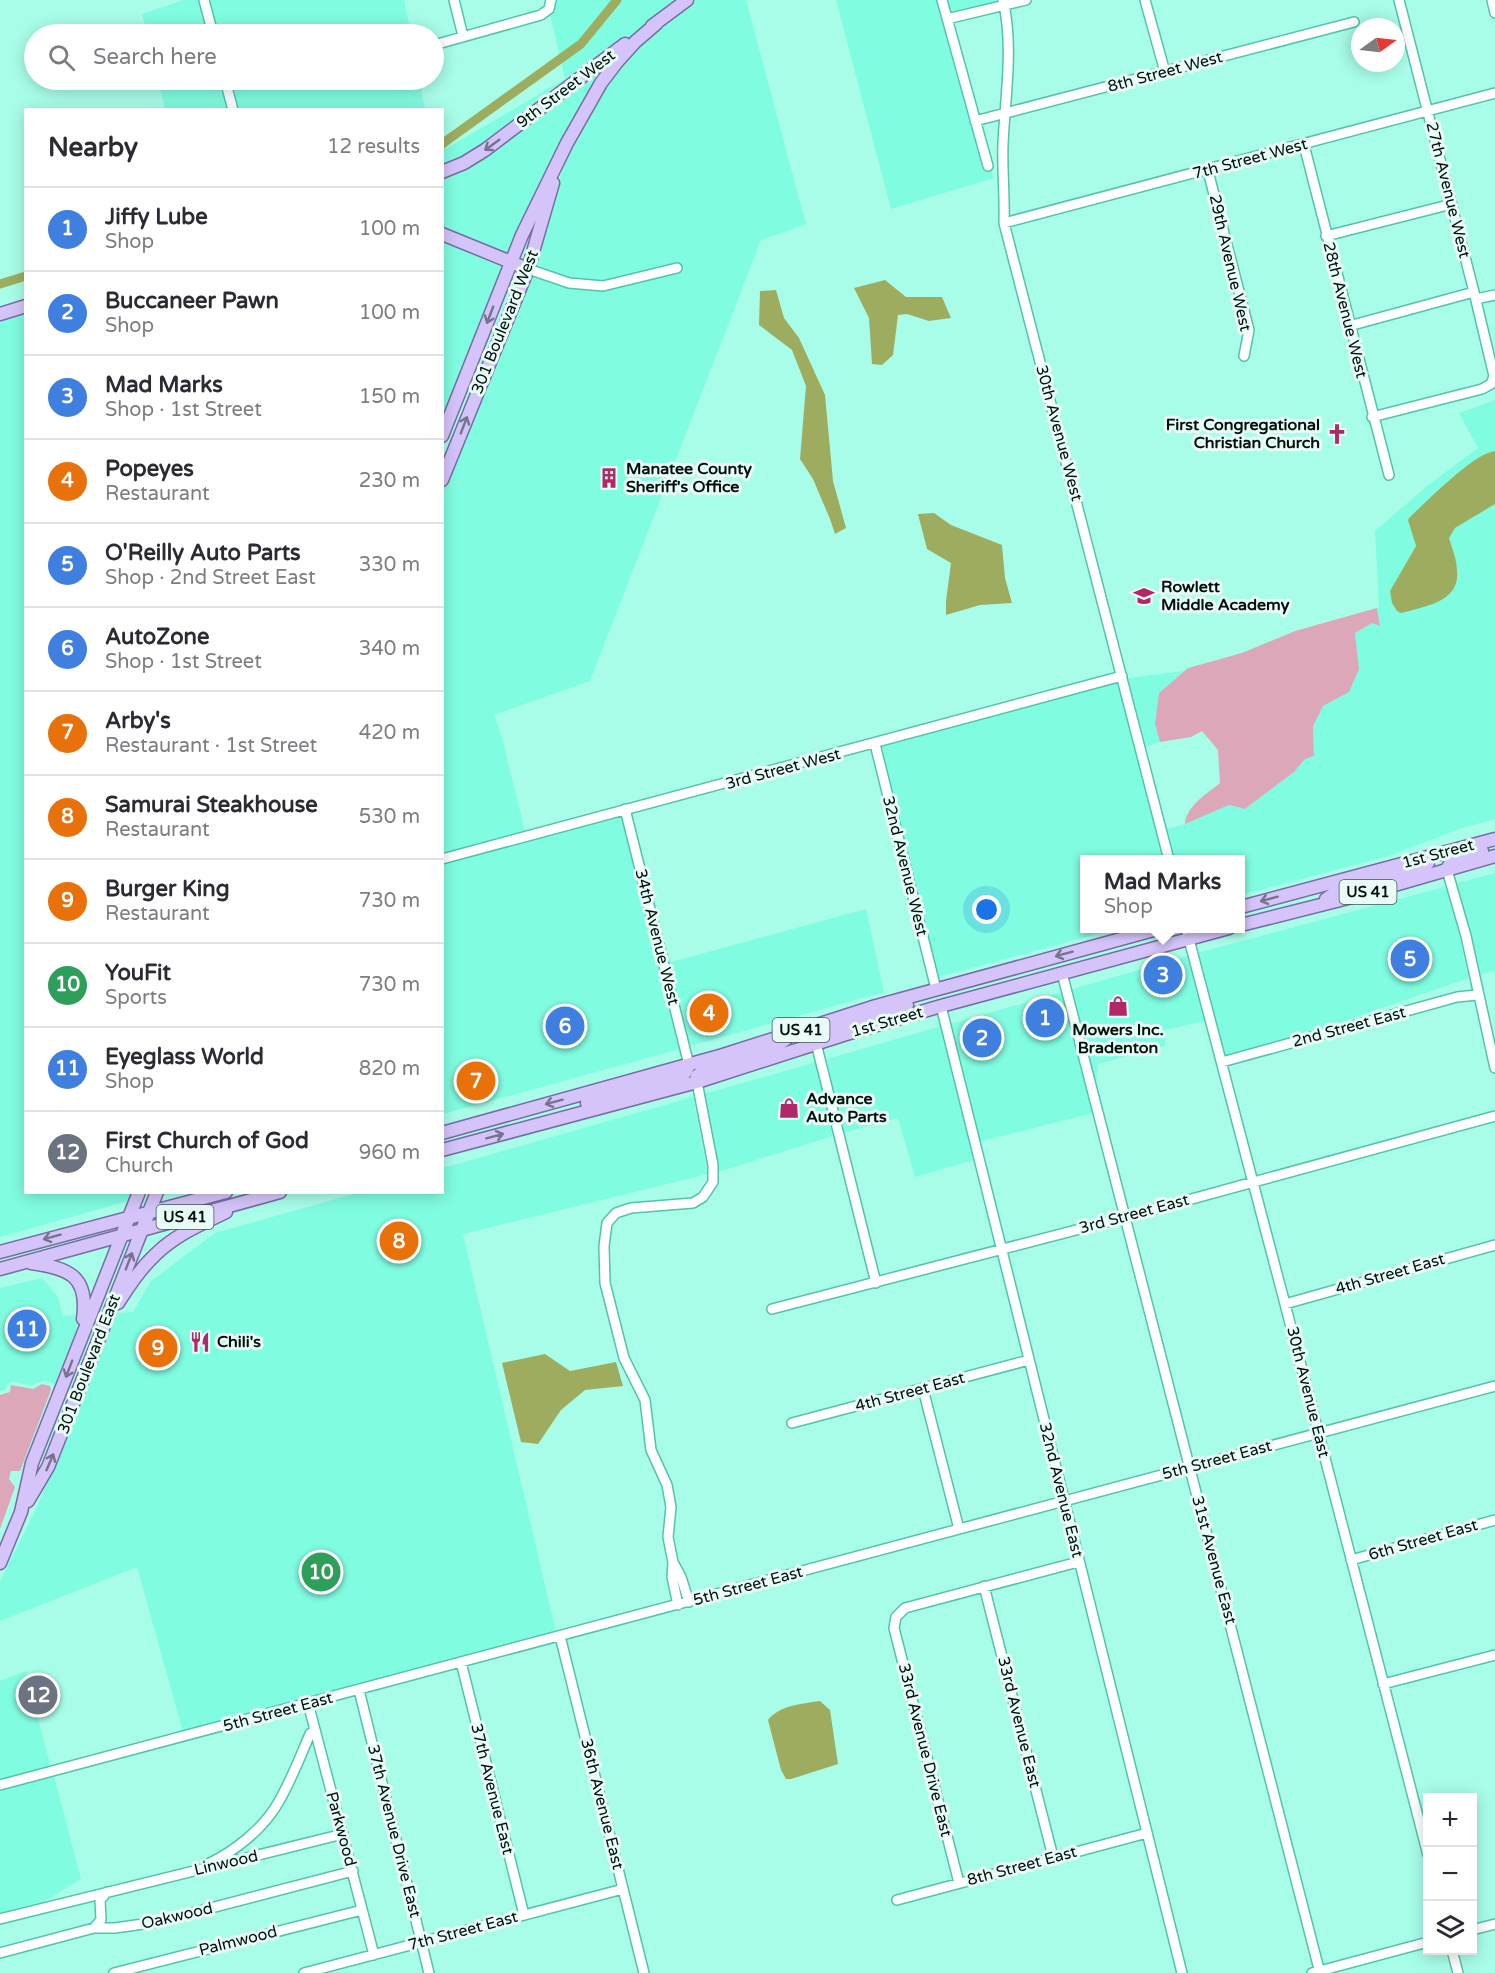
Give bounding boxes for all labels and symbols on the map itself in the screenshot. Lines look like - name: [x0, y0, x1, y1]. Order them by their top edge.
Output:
- north arrow: [1351, 18, 1405, 72]
- street label: 9th Street West: [513, 45, 619, 133]
- street label: 8th Street West: [1105, 47, 1225, 97]
- street label: 27th Avenue West: [1421, 120, 1475, 260]
- street label: 7th Street West: [1190, 134, 1310, 184]
- one-way arrow: [484, 139, 500, 151]
- street label: 29th Avenue West: [1205, 193, 1255, 333]
- street label: 28th Avenue West: [1318, 240, 1372, 380]
- street label: 301 Boulevard West: [467, 247, 543, 397]
- one-way arrow: [484, 305, 495, 324]
- street label: 30th Avenue West: [1031, 363, 1087, 503]
- place label: First Congregational Christian Church: [1166, 415, 1320, 453]
- one-way arrow: [459, 416, 470, 435]
- church icon: First Congregational Christian Church: [1325, 422, 1349, 446]
- place label: Manatee County Sheriff's Office: [626, 459, 752, 497]
- building icon: Manatee County Sheriff's Office: [597, 466, 621, 490]
- place label: Rowlett Middle Academy: [1161, 577, 1290, 615]
- school or university icon: Rowlett Middle Academy: [1132, 584, 1156, 608]
- street label: 3rd Street West: [723, 744, 843, 794]
- street label: 32nd Avenue West: [878, 794, 932, 938]
- street label: 1st Street: [1400, 835, 1476, 873]
- street label: 34th Avenue West: [630, 867, 684, 1007]
- road number: US 41: [1340, 880, 1396, 904]
- one-way arrow: [1260, 894, 1279, 906]
- your location: [972, 895, 1001, 924]
- pin: 5: [1390, 936, 1430, 982]
- one-way arrow: [1055, 949, 1074, 961]
- pin: 3: [1144, 952, 1182, 998]
- pin: 4: [690, 990, 728, 1036]
- shop icon: Mowers Inc. Bradenton: [1106, 994, 1130, 1018]
- pin: 1: [1026, 996, 1064, 1040]
- street label: 1st Street: [849, 1002, 925, 1042]
- street label: 2nd Street East: [1290, 1002, 1408, 1052]
- pin: 6: [546, 1004, 584, 1048]
- pin: 2: [962, 1016, 1002, 1060]
- road number: US 41: [772, 1018, 830, 1042]
- place label: Mowers Inc. Bradenton: [1072, 1020, 1164, 1058]
- pin: 7: [456, 1058, 496, 1104]
- place label: Advance Auto Parts: [806, 1089, 887, 1127]
- shop icon: Advance Auto Parts: [777, 1096, 801, 1120]
- one-way arrow: [545, 1097, 564, 1108]
- one-way arrow: [485, 1130, 504, 1141]
- street label: 3rd Street East: [1077, 1190, 1191, 1238]
- road number: US 41: [156, 1205, 213, 1229]
- pin: 8: [380, 1218, 418, 1264]
- one-way arrow: [43, 1232, 62, 1244]
- street label: 4th Street East: [1333, 1249, 1447, 1299]
- one-way arrow: [124, 1252, 135, 1271]
- street label: 301 Boulevard East: [53, 1291, 125, 1437]
- pin: 11: [8, 1306, 46, 1352]
- street label: 30th Avenue East: [1282, 1324, 1334, 1460]
- pin: 9: [138, 1326, 178, 1370]
- restaurant icon: Chili's: [188, 1330, 212, 1354]
- place label: Chili's: [217, 1332, 261, 1352]
- one-way arrow: [62, 1359, 73, 1378]
- street label: 4th Street East: [853, 1368, 967, 1416]
- street label: 32nd Avenue East: [1035, 1420, 1087, 1560]
- street label: 5th Street East: [1160, 1436, 1274, 1484]
- one-way arrow: [45, 1453, 56, 1471]
- street label: 31st Avenue East: [1187, 1494, 1241, 1626]
- street label: 6th Street East: [1366, 1515, 1480, 1565]
- pin: 10: [302, 1550, 340, 1594]
- street label: 5th Street East: [691, 1562, 805, 1610]
- street label: 33rd Avenue East: [993, 1654, 1045, 1790]
- street label: 33rd Avenue Drive East: [894, 1661, 956, 1839]
- pin: 12: [18, 1672, 57, 1718]
- street label: 5th Street East: [221, 1688, 335, 1736]
- street label: 37th Avenue East: [466, 1721, 518, 1857]
- street label: 36th Avenue East: [576, 1736, 628, 1872]
- street label: 37th Avenue Drive East: [363, 1742, 425, 1920]
- street label: Parkwood: [321, 1790, 361, 1868]
- street label: 8th Street East: [965, 1842, 1079, 1890]
- street label: Linwood: [192, 1846, 260, 1880]
- street label: Oakwood: [139, 1898, 215, 1934]
- street label: 7th Street East: [406, 1907, 520, 1955]
- street label: Palmwood: [197, 1922, 279, 1960]

